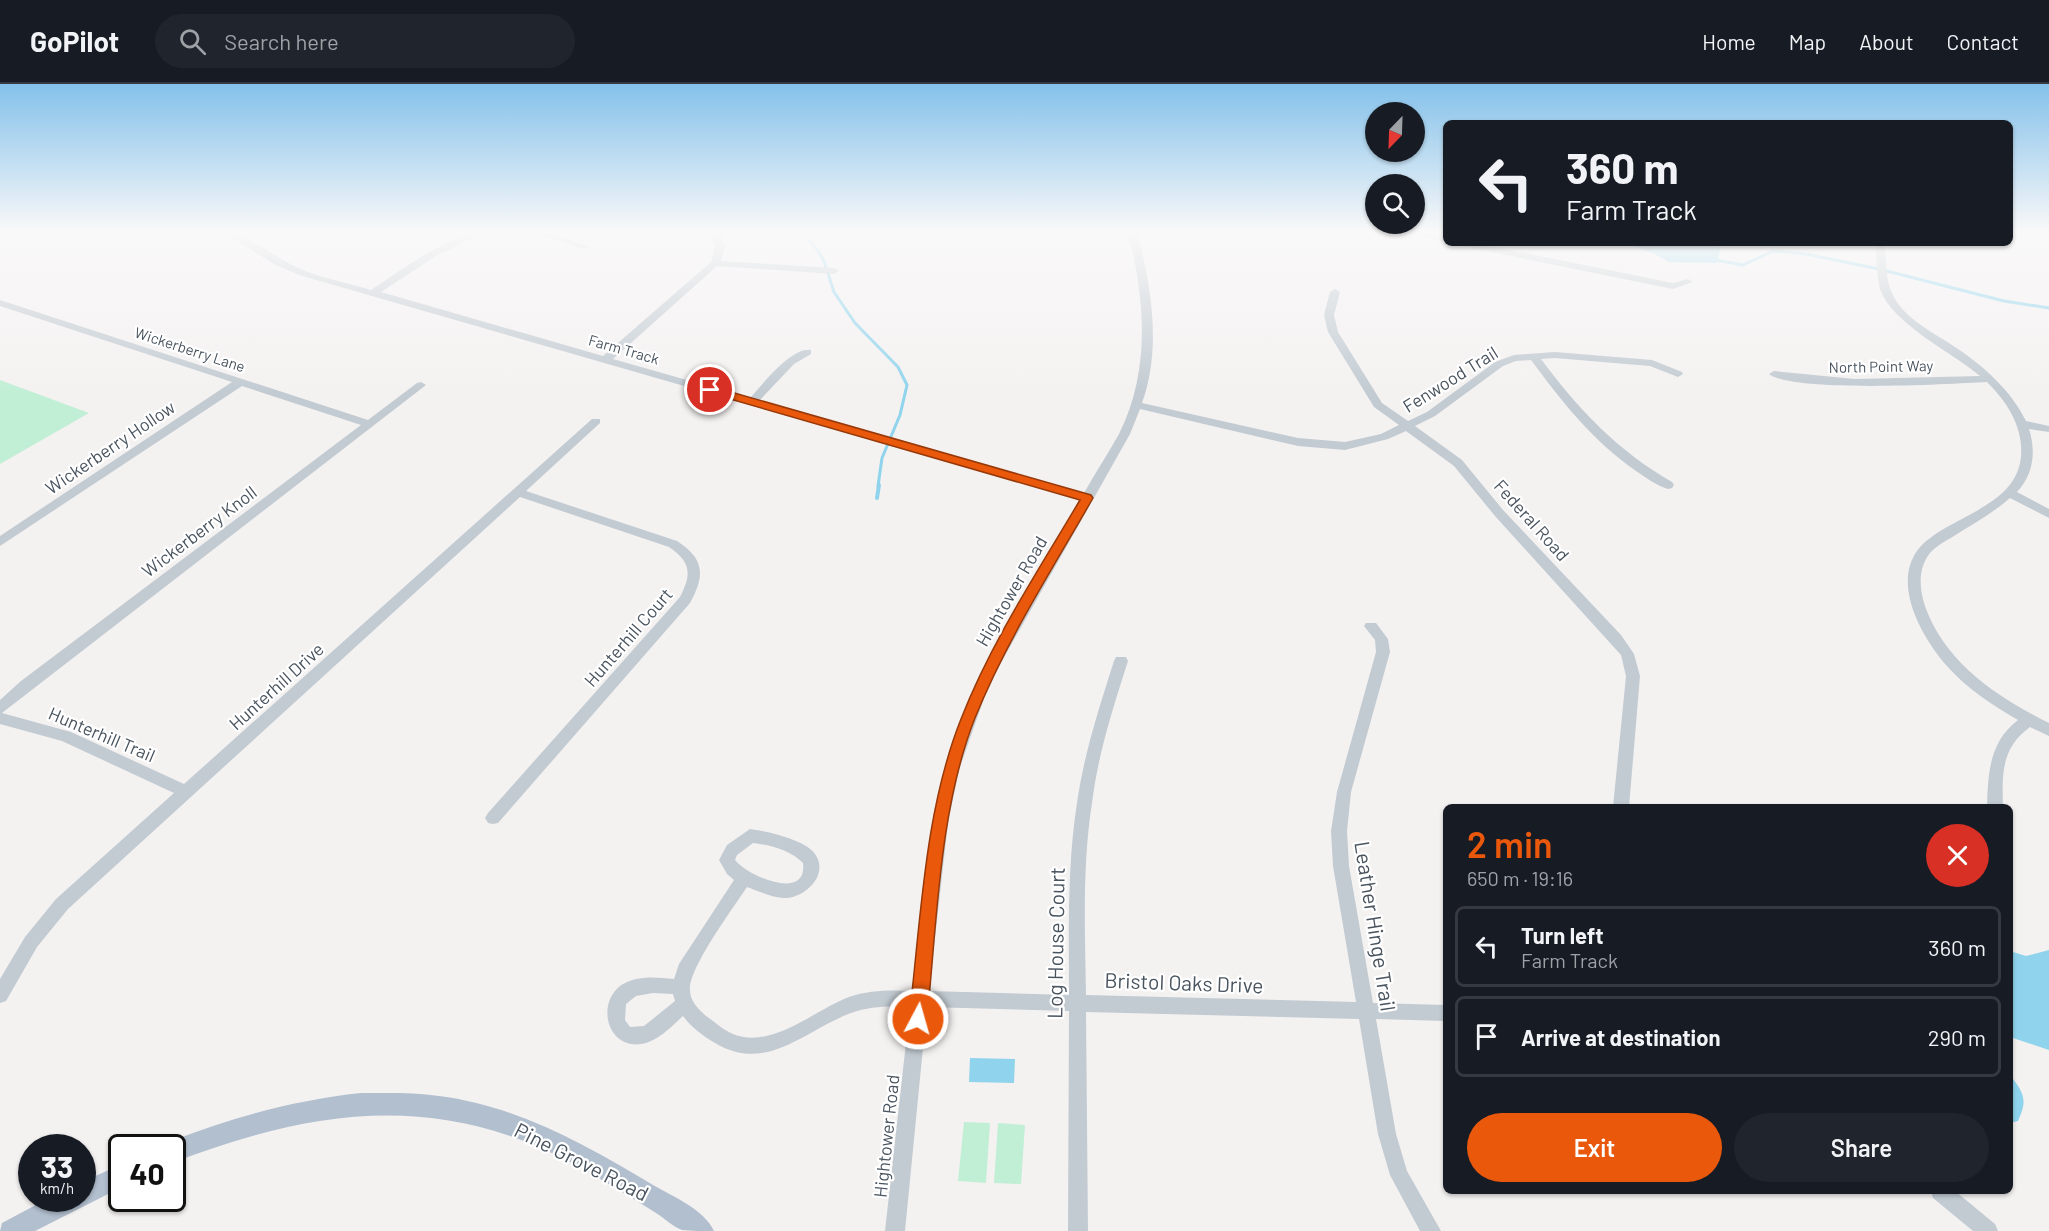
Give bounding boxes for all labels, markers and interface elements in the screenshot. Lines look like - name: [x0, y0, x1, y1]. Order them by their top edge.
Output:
- search box: [155, 14, 575, 68]
- text: GoPilot: [30, 24, 119, 58]
- icon: search: [176, 25, 209, 58]
- text: Search here: [224, 28, 339, 54]
- text: Home: [1702, 29, 1756, 54]
- text: Map: [1789, 29, 1826, 54]
- text: About: [1859, 29, 1914, 54]
- text: Contact: [1947, 29, 2019, 54]
- north arrow: [1365, 102, 1425, 162]
- map controls: [1365, 102, 1425, 234]
- text: 360 m: [1566, 142, 1679, 192]
- icon: left: [1467, 144, 1545, 222]
- button: search: [1365, 174, 1425, 234]
- text: Farm Track: [1566, 193, 1697, 225]
- street label: Wickerberry Lane: [133, 323, 247, 375]
- street label: Farm Track: [587, 330, 662, 368]
- street label: Fenwood Trail: [1398, 341, 1502, 417]
- street label: North Point Way: [1829, 356, 1934, 376]
- pin: [684, 364, 735, 415]
- icon: arrive: [693, 373, 726, 406]
- street label: Wickerberry Hollow: [41, 395, 179, 499]
- street label: Federal Road: [1490, 475, 1574, 565]
- street label: Wickerberry Knoll: [137, 481, 261, 581]
- street label: Hightower Road: [971, 532, 1051, 650]
- street label: Hunterhill Court: [579, 583, 677, 691]
- street label: Hunterhill Drive: [224, 638, 328, 734]
- street label: Hunterhill Trail: [45, 702, 159, 766]
- text: 2 min: [1467, 822, 1553, 865]
- button: close: [1926, 824, 1989, 887]
- street label: Leather Hinge Trail: [1350, 839, 1402, 1013]
- text: 650 m · 19:16: [1467, 866, 1573, 890]
- street label: Log House Court: [1041, 867, 1069, 1019]
- text: Turn left: [1521, 922, 1604, 948]
- icon: left: [1470, 930, 1503, 963]
- text: 360 m: [1928, 934, 1986, 960]
- text: Farm Track: [1521, 948, 1618, 972]
- street label: Bristol Oaks Drive: [1104, 967, 1264, 997]
- position arrow: [886, 987, 950, 1051]
- icon: arrive: [1470, 1020, 1503, 1053]
- text: Arrive at destination: [1521, 1024, 1720, 1050]
- text: 290 m: [1928, 1024, 1986, 1050]
- street label: Hightower Road: [869, 1073, 903, 1199]
- button: Exit: [1467, 1113, 1722, 1182]
- button: Share: [1734, 1113, 1989, 1182]
- street label: Pine Grove Road: [511, 1116, 653, 1206]
- speed limit sign: 40: [108, 1134, 186, 1212]
- text: 33: [41, 1148, 73, 1184]
- text: km/h: [40, 1179, 74, 1197]

